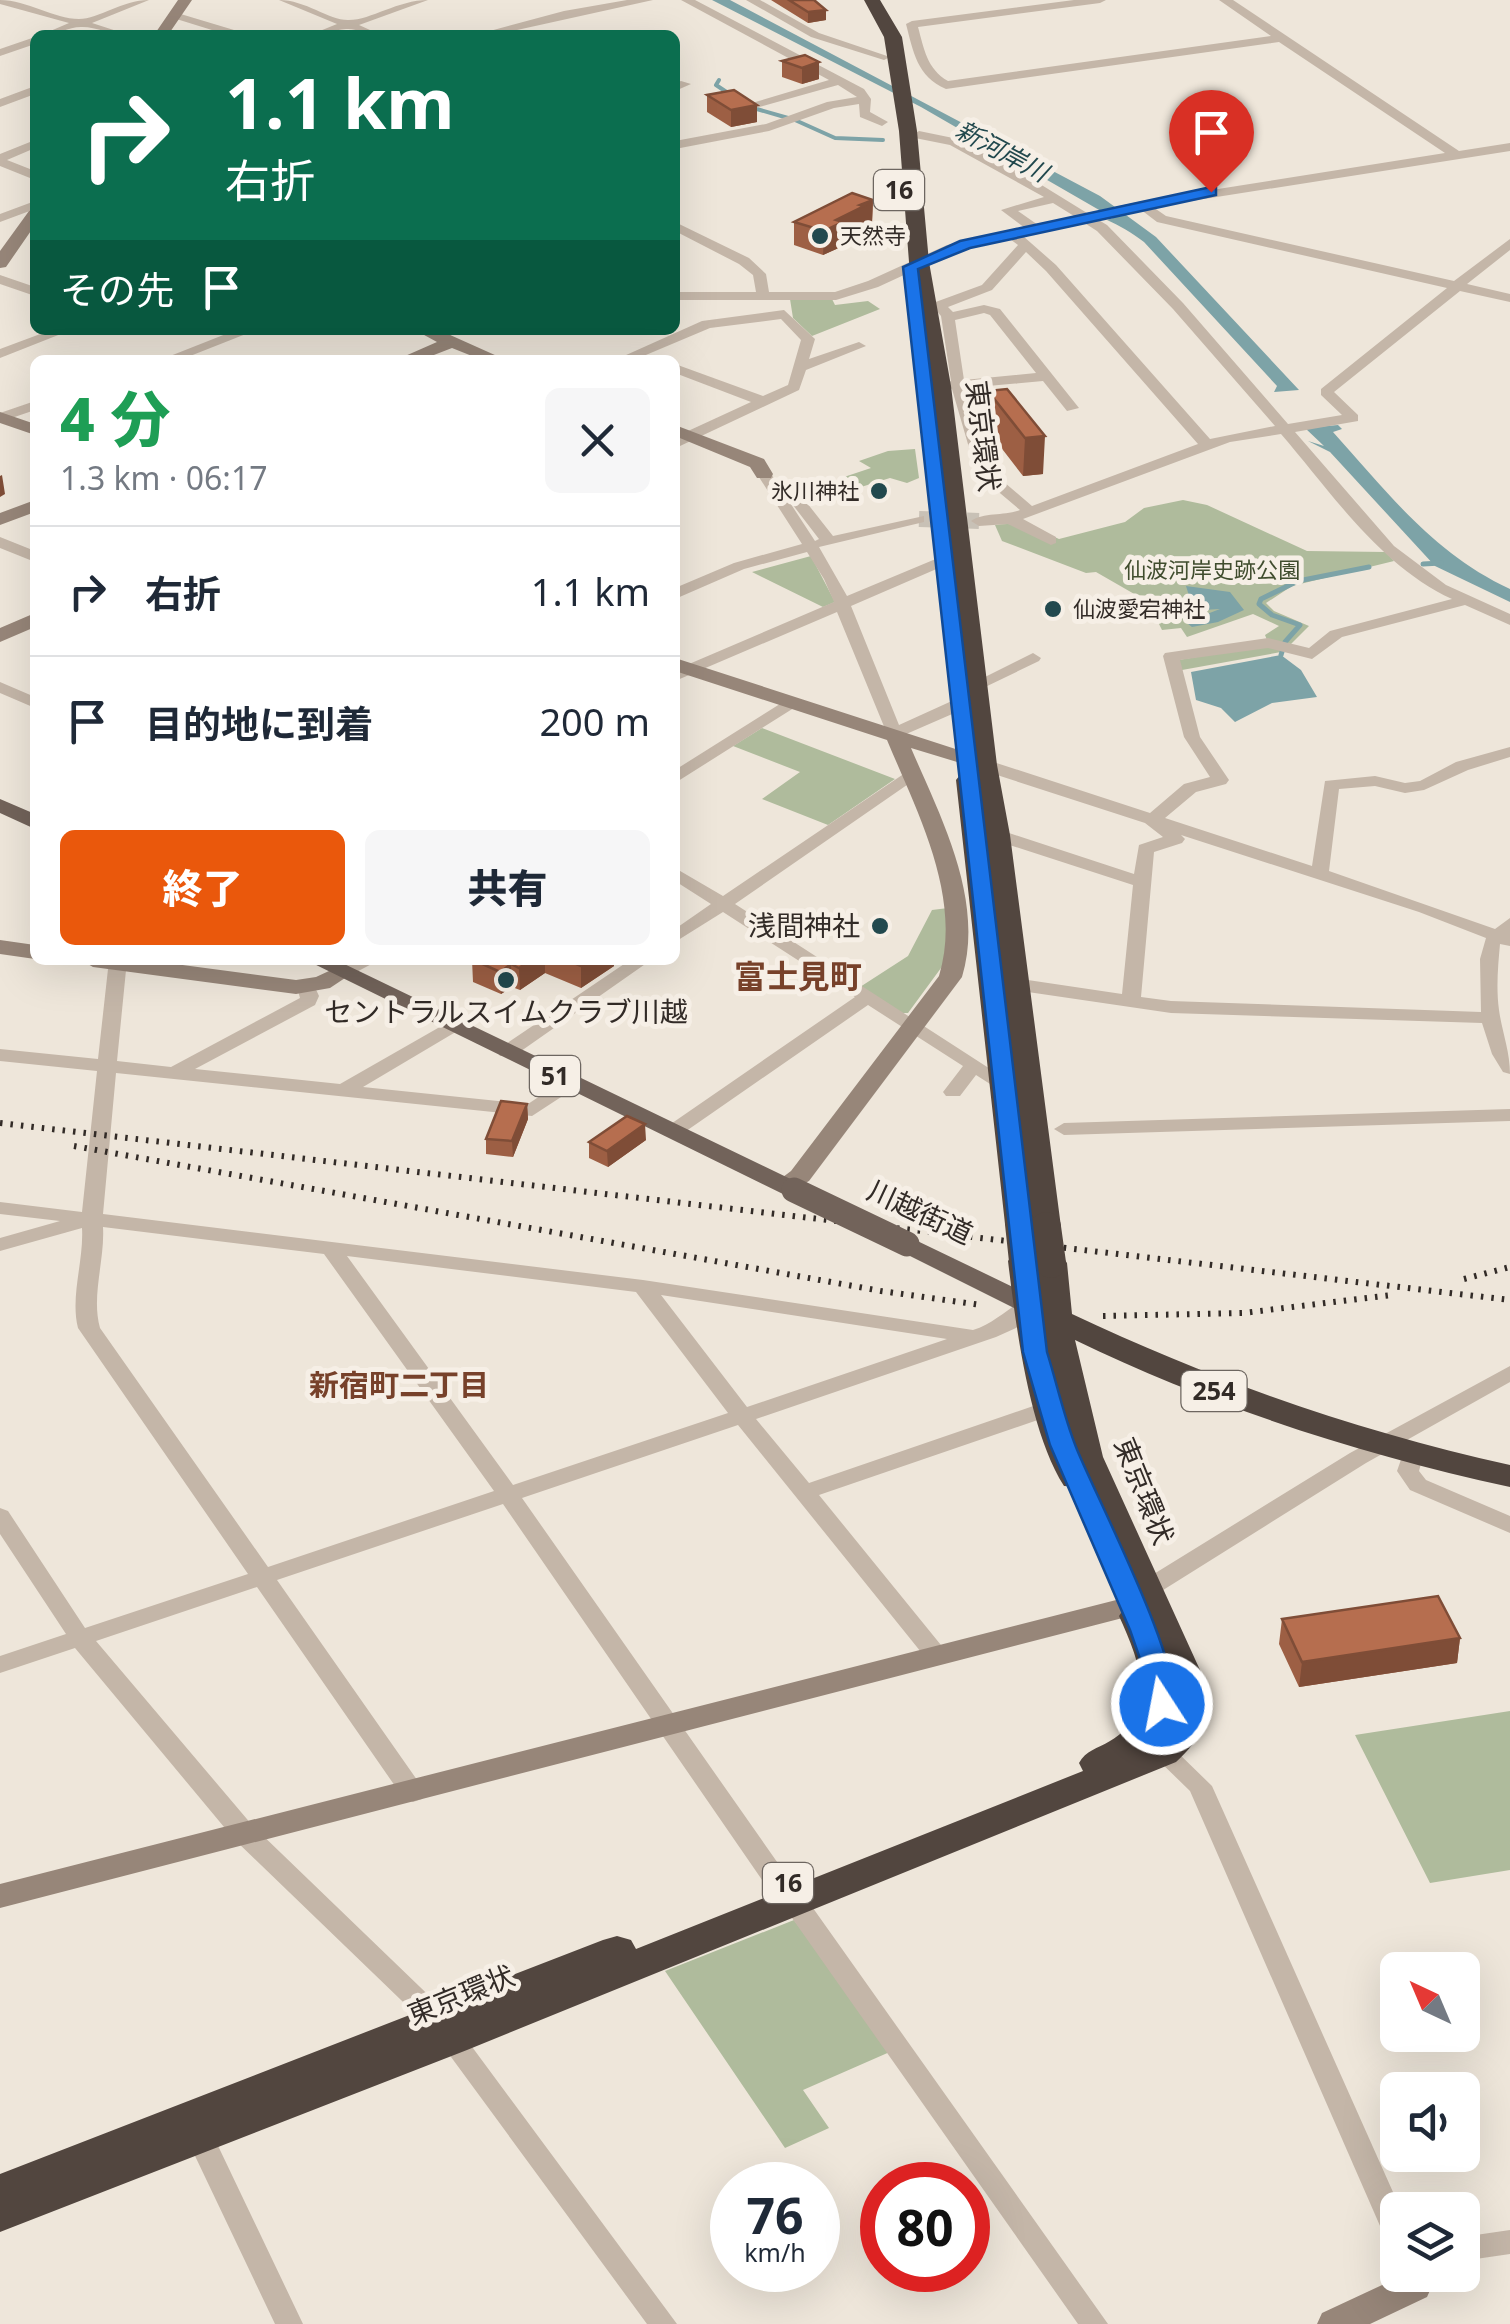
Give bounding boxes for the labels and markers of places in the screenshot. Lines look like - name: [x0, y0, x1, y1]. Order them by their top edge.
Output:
- pin: [1169, 90, 1254, 193]
- place label: 天然寺: [840, 220, 906, 250]
- marker: 天然寺: [809, 225, 831, 247]
- place label: 氷川神社: [771, 475, 859, 505]
- marker: 氷川神社: [868, 480, 890, 502]
- place label: 仙波愛宕神社: [1073, 593, 1205, 623]
- marker: 仙波愛宕神社: [1042, 598, 1064, 620]
- place label: 浅間神社: [748, 906, 860, 944]
- marker: 浅間神社: [869, 915, 891, 937]
- marker: セントラルスイムクラブ川越: [495, 969, 517, 991]
- place label: セントラルスイムクラブ川越: [324, 992, 688, 1030]

